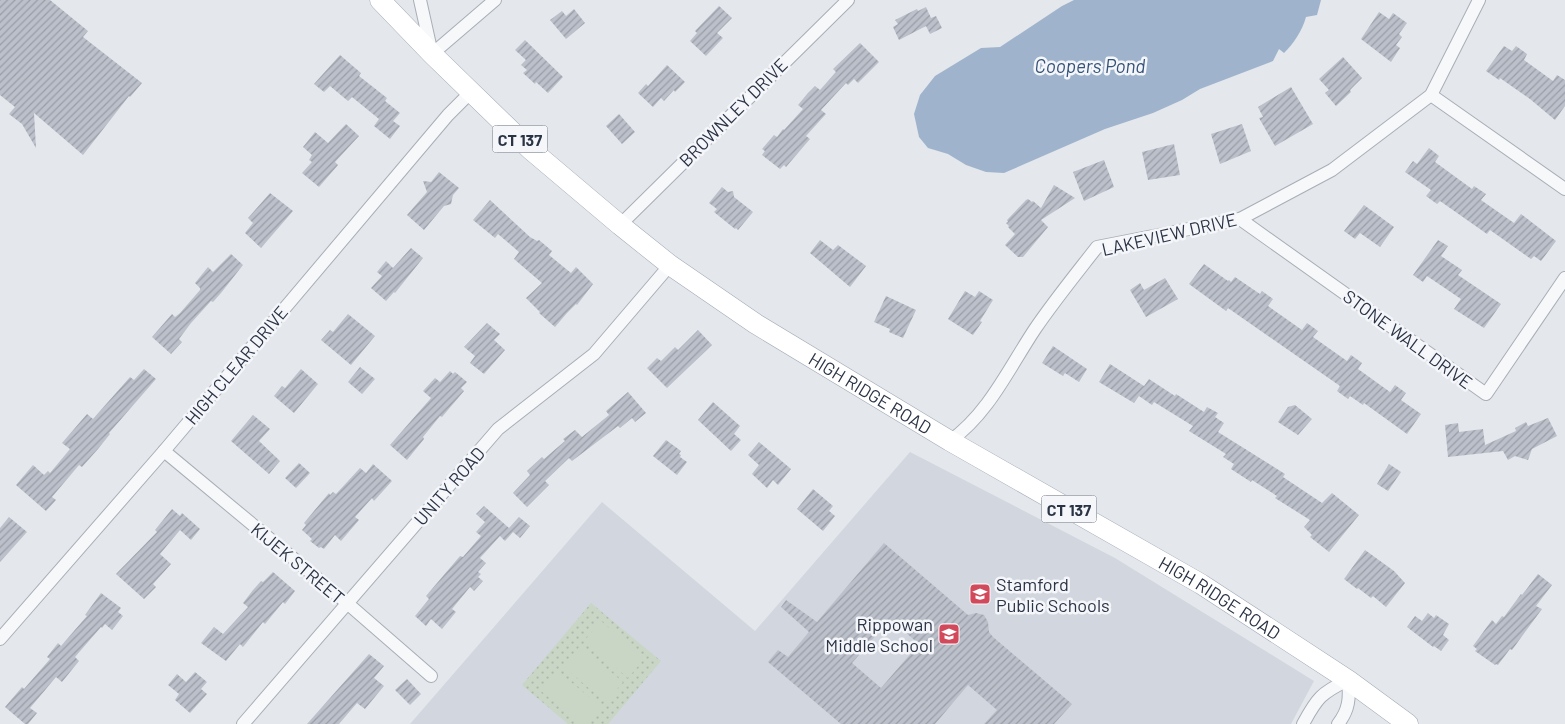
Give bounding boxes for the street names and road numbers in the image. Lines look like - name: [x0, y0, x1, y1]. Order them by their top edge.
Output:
- street label: BROWNLEY DRIVE: [674, 53, 792, 171]
- road number: CT 137: [492, 126, 548, 152]
- street label: LAKEVIEW DRIVE: [1099, 208, 1239, 260]
- street label: STONE WALL DRIVE: [1339, 285, 1477, 393]
- street label: HIGH CLEAR DRIVE: [180, 301, 292, 429]
- street label: HIGH RIDGE ROAD: [805, 347, 936, 438]
- street label: UNITY ROAD: [409, 442, 489, 530]
- road number: CT 137: [1042, 496, 1096, 522]
- street label: KIJEK STREET: [247, 518, 349, 608]
- street label: HIGH RIDGE ROAD: [1155, 551, 1285, 644]

